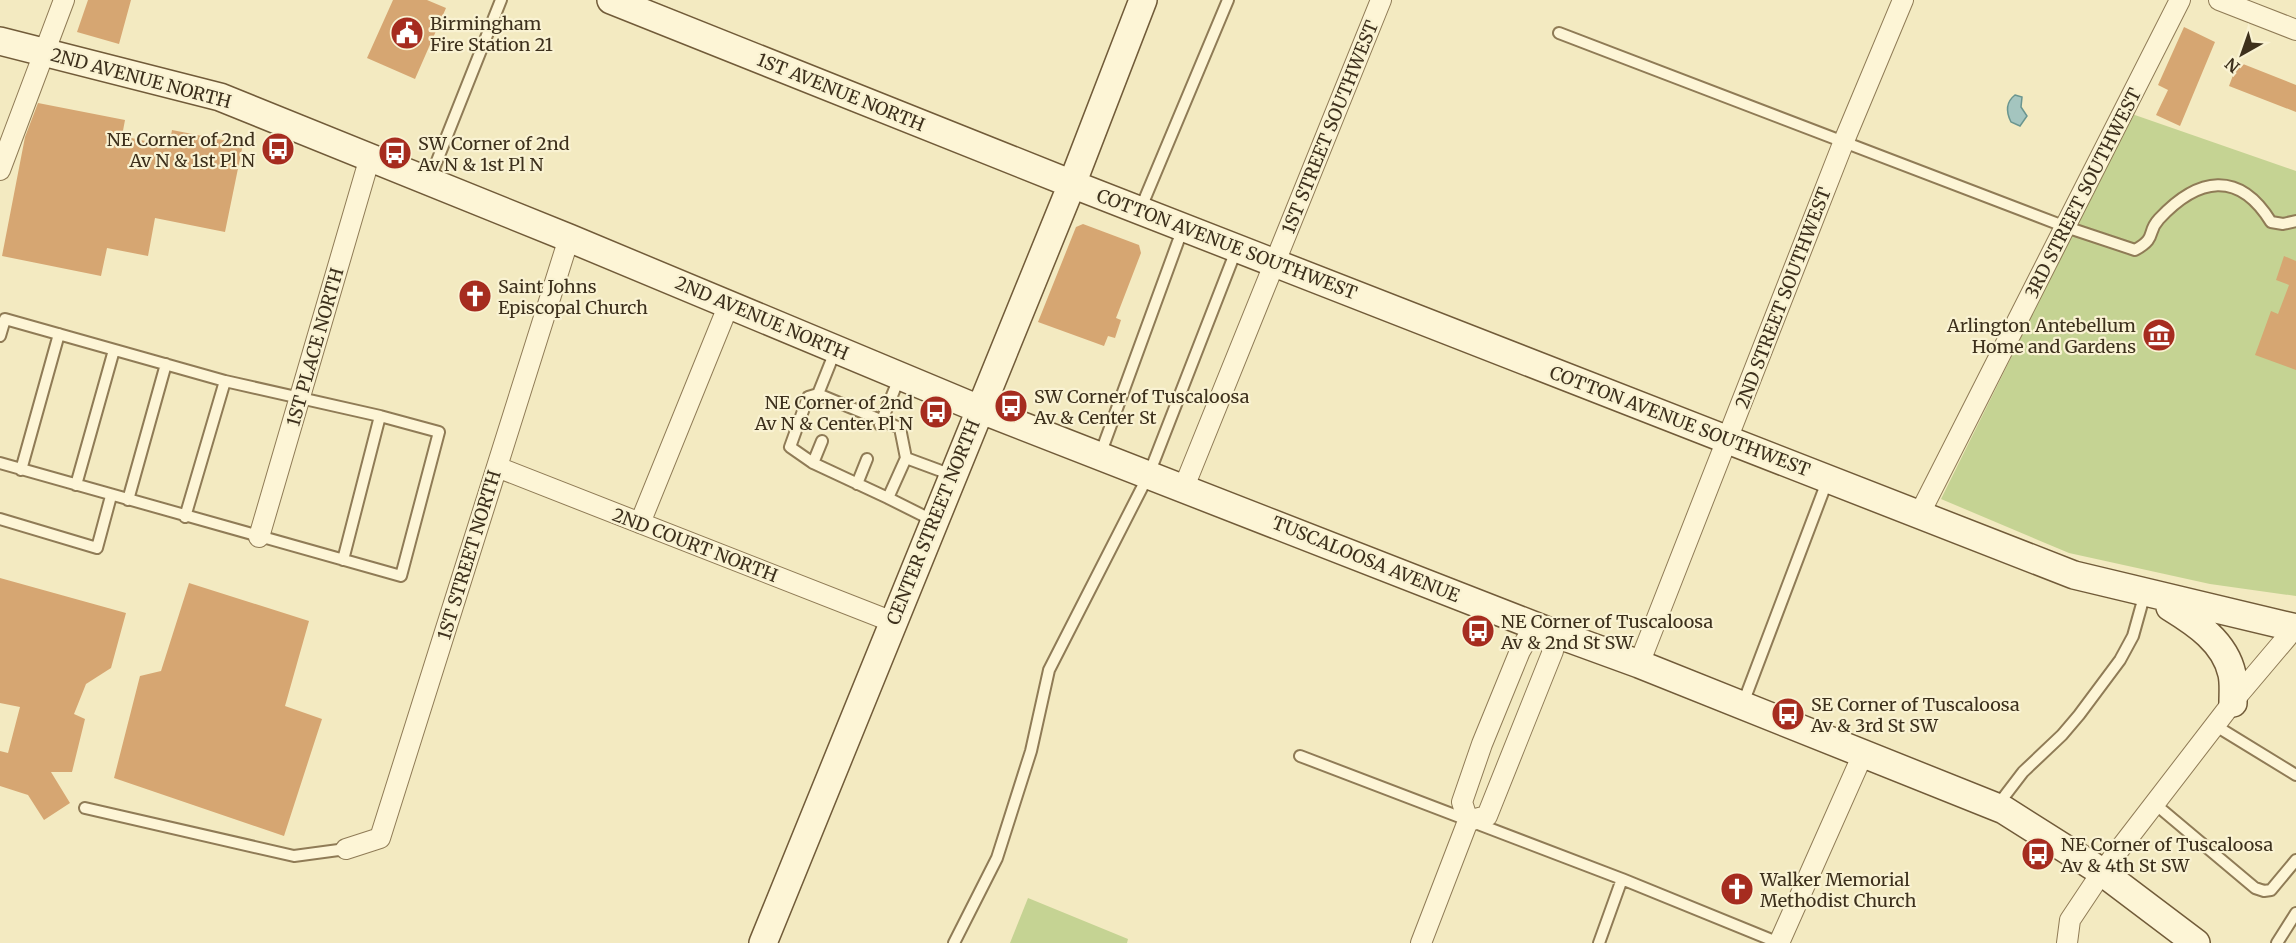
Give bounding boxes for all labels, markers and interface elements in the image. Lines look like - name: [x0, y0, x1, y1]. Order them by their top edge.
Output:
- place label: Birmingham Fire Station 21: [430, 12, 553, 56]
- public building icon: Birmingham Fire Station 21: [389, 15, 425, 51]
- street label: 1ST STREET SOUTHWEST: [1277, 17, 1384, 237]
- north arrow: [2212, 24, 2272, 84]
- street label: 2ND AVENUE NORTH: [48, 43, 234, 113]
- street label: 1ST AVENUE NORTH: [754, 48, 928, 136]
- text: N: [2221, 54, 2244, 77]
- street label: 3RD STREET SOUTHWEST: [2020, 84, 2146, 302]
- place label: NE Corner of 2nd Av N & 1st Pl N: [107, 128, 255, 172]
- bus stop icon: NE Corner of 2nd Av N & 1st Pl N: [260, 131, 296, 167]
- place label: SW Corner of 2nd Av N & 1st Pl N: [417, 132, 570, 176]
- bus stop icon: SW Corner of 2nd Av N & 1st Pl N: [377, 135, 413, 171]
- street label: COTTON AVENUE SOUTHWEST: [1094, 184, 1361, 305]
- street label: 2ND STREET SOUTHWEST: [1730, 184, 1836, 412]
- street label: 1ST PLACE NORTH: [281, 265, 349, 429]
- street label: 2ND AVENUE NORTH: [672, 271, 852, 365]
- place label: Saint Johns Episcopal Church: [498, 275, 648, 319]
- church icon: Saint Johns Episcopal Church: [457, 278, 493, 314]
- place label: Arlington Antebellum Home and Gardens: [1946, 314, 2136, 358]
- museum icon: Arlington Antebellum Home and Gardens: [2141, 317, 2177, 353]
- street label: COTTON AVENUE SOUTHWEST: [1547, 361, 1814, 482]
- place label: SW Corner of Tuscaloosa Av & Center St: [1033, 385, 1250, 429]
- bus stop icon: SW Corner of Tuscaloosa Av & Center St: [993, 388, 1029, 424]
- place label: NE Corner of 2nd Av N & Center Pl N: [754, 391, 913, 435]
- bus stop icon: NE Corner of 2nd Av N & Center Pl N: [918, 394, 954, 430]
- street label: CENTER STREET NORTH: [881, 416, 985, 628]
- street label: 1ST STREET NORTH: [432, 467, 506, 643]
- street label: 2ND COURT NORTH: [609, 503, 781, 587]
- street label: TUSCALOOSA AVENUE: [1269, 511, 1464, 607]
- place label: NE Corner of Tuscaloosa Av & 2nd St SW: [1500, 610, 1713, 654]
- bus stop icon: NE Corner of Tuscaloosa Av & 2nd St SW: [1460, 613, 1496, 649]
- place label: SE Corner of Tuscaloosa Av & 3rd St SW: [1810, 693, 2020, 737]
- bus stop icon: SE Corner of Tuscaloosa Av & 3rd St SW: [1770, 696, 1806, 732]
- place label: NE Corner of Tuscaloosa Av & 4th St SW: [2060, 833, 2273, 877]
- bus stop icon: NE Corner of Tuscaloosa Av & 4th St SW: [2020, 836, 2056, 872]
- place label: Walker Memorial Methodist Church: [1759, 868, 1916, 912]
- church icon: Walker Memorial Methodist Church: [1719, 871, 1755, 907]

